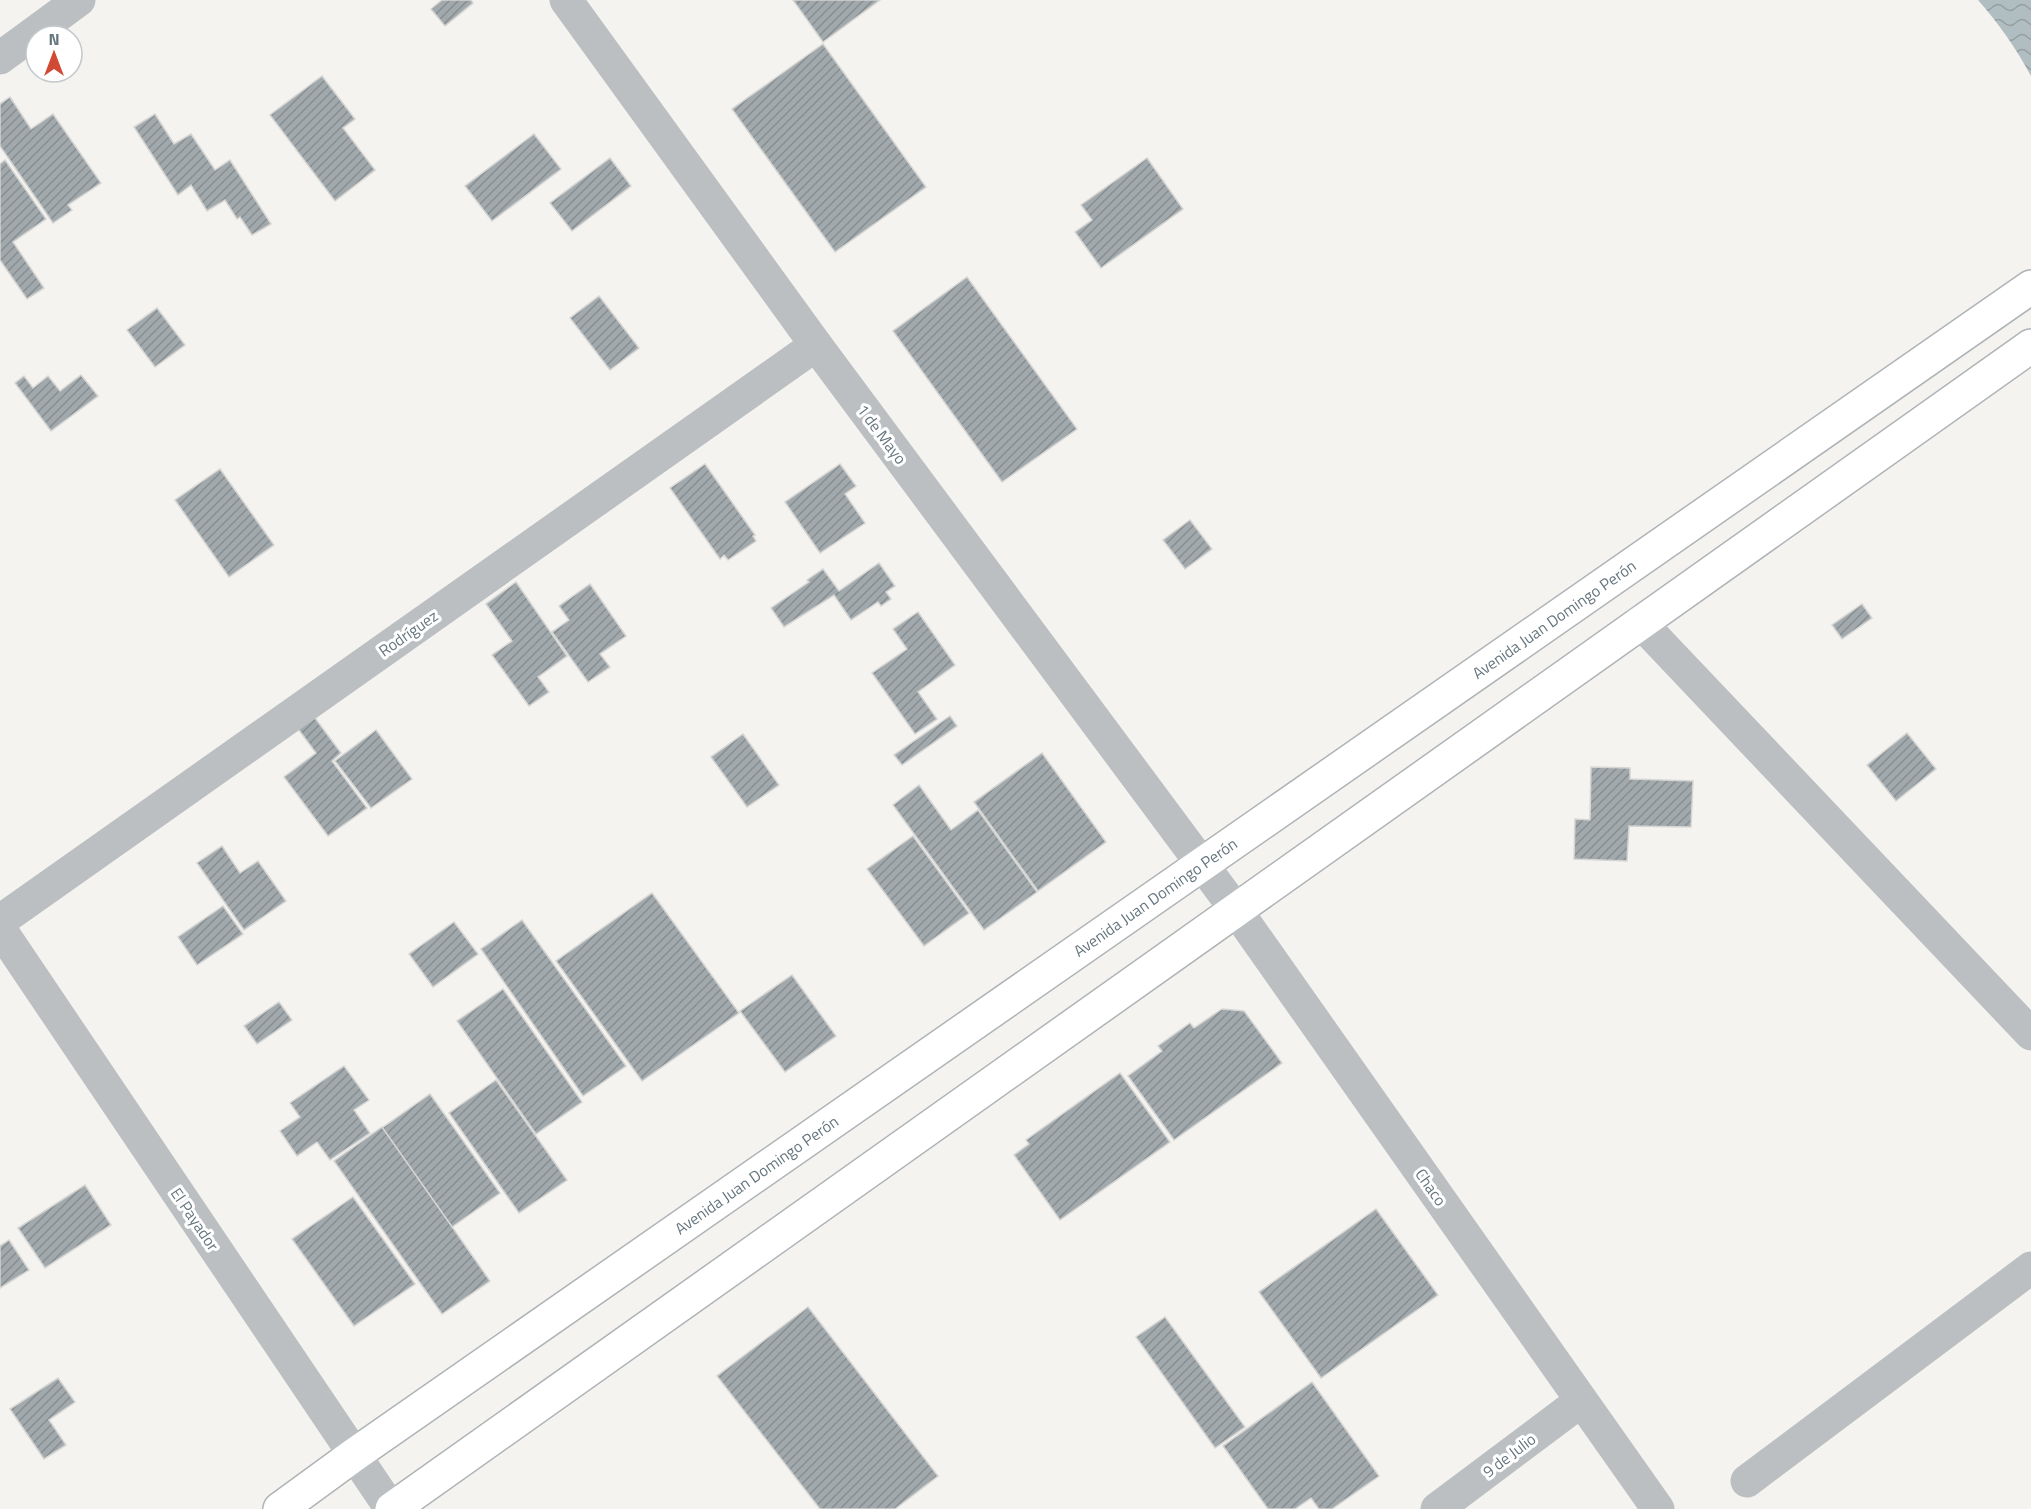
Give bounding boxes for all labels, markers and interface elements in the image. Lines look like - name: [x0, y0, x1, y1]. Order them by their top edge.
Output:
- north arrow: [24, 24, 84, 84]
- text: N: [48, 27, 60, 51]
- street label: 1 de Mayo: [851, 399, 913, 469]
- street label: Avenida Juan Domingo Perón: [1467, 554, 1641, 685]
- street label: Rodríguez: [373, 604, 443, 662]
- street label: Avenida Juan Domingo Perón: [1068, 831, 1242, 962]
- street label: Avenida Juan Domingo Perón: [670, 1109, 843, 1240]
- street label: Chaco: [1410, 1163, 1452, 1211]
- street label: El Payador: [165, 1183, 225, 1256]
- street label: 9 de Julio: [1477, 1427, 1541, 1483]

